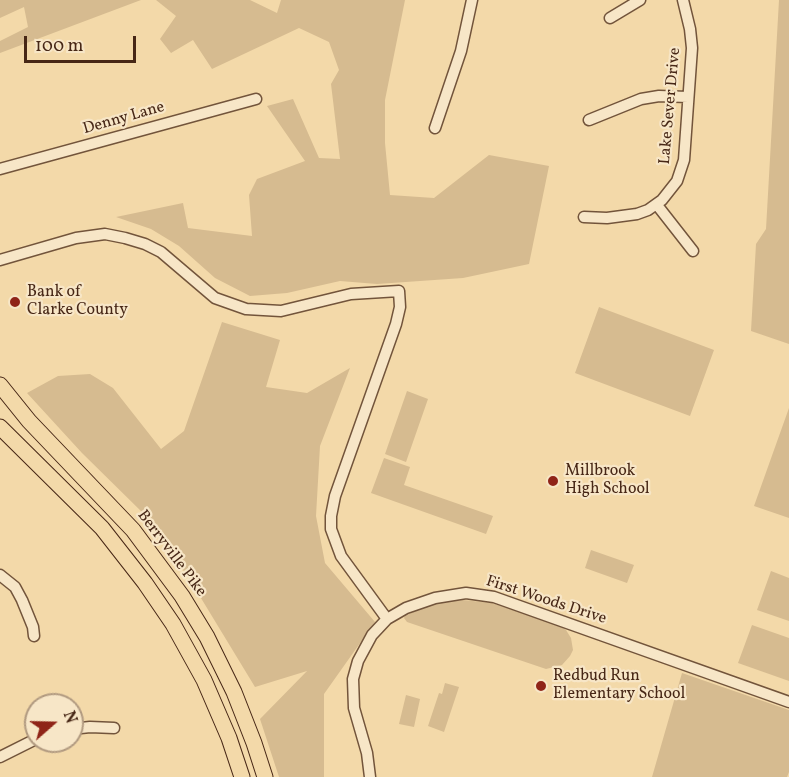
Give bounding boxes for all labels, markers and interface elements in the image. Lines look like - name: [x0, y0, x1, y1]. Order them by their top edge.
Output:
- scale bar: [27, 24, 140, 62]
- text: 100 m: [35, 34, 84, 59]
- street label: Lake Sever Drive: [656, 47, 686, 165]
- street label: Denny Lane: [81, 98, 167, 140]
- place label: Bank of Clarke County: [27, 283, 128, 321]
- marker: Bank of Clarke County: [8, 295, 22, 309]
- place label: Millbrook High School: [565, 462, 650, 500]
- marker: Millbrook High School: [546, 474, 560, 488]
- street label: Berryville Pike: [132, 507, 210, 601]
- street label: First Woods Drive: [483, 572, 609, 630]
- place label: Redbud Run Elementary School: [553, 667, 685, 705]
- marker: Redbud Run Elementary School: [534, 679, 548, 693]
- north arrow: [24, 693, 84, 753]
- text: N: [57, 708, 81, 727]

